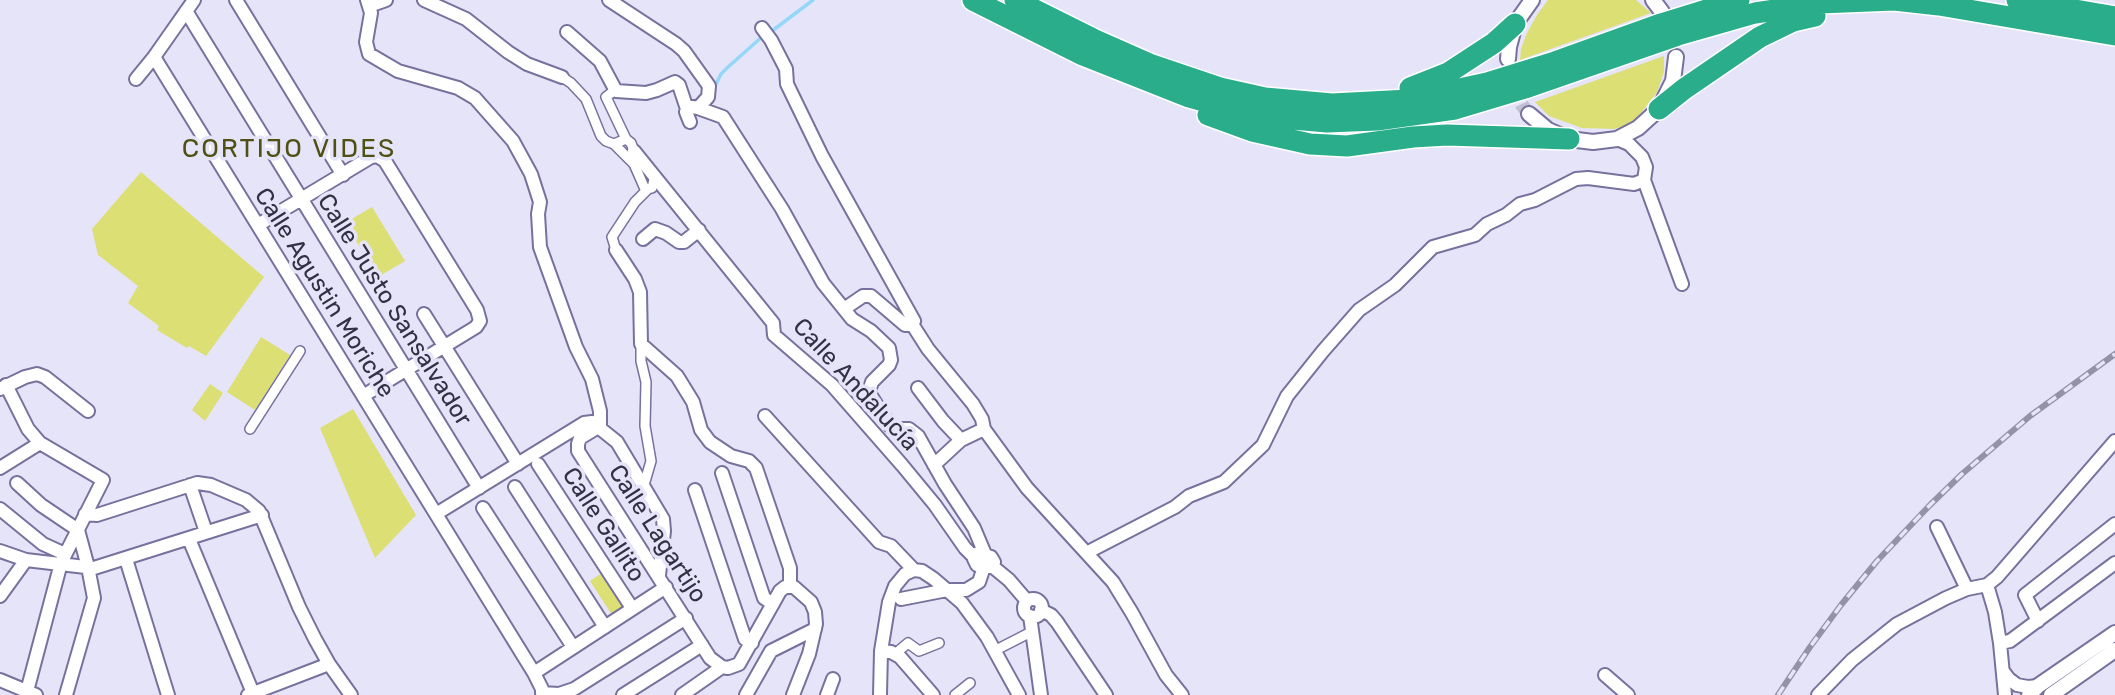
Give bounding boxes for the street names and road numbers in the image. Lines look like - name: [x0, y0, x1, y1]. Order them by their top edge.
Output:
- street label: Calle Agustin Moriche: [248, 183, 400, 403]
- street label: Calle Justo Sansalvador: [311, 189, 477, 431]
- street label: Calle Andalucía: [786, 313, 924, 457]
- street label: Calle Lagartijo: [602, 460, 712, 608]
- street label: Calle Gallito: [555, 462, 651, 588]

